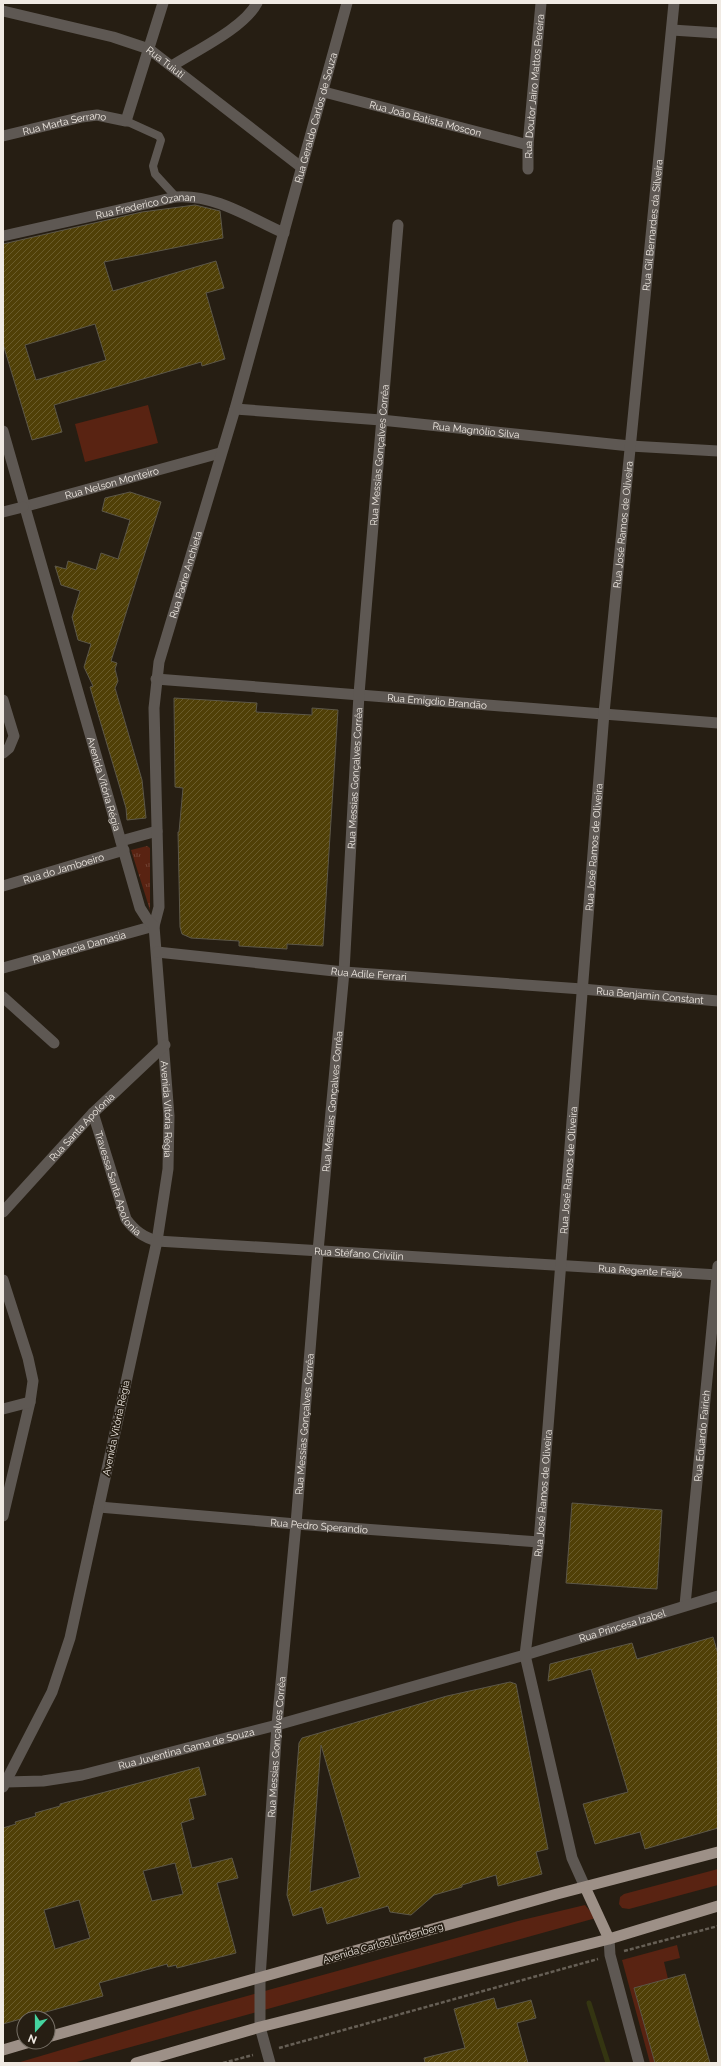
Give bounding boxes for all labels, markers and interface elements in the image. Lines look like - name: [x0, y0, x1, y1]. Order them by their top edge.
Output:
- street label: Rua Doutor Jairo Mattos Pereira: [522, 14, 545, 159]
- street label: Rua Tuiuti: [144, 44, 187, 80]
- street label: Rua Geraldo Carlos de Souza: [292, 51, 339, 184]
- street label: Rua João Batista Moscon: [368, 99, 483, 138]
- street label: Rua Marta Serrano: [21, 109, 107, 137]
- street label: Rua Gil Bernardes da Silveira: [640, 159, 664, 291]
- street label: Rua Frederico Ozanan: [94, 191, 196, 220]
- street label: Rua Messias Gonçalves Corrêa: [368, 384, 390, 526]
- street label: Rua Magnólio Silva: [432, 420, 520, 440]
- street label: Rua José Ramos de Oliveira: [611, 460, 634, 589]
- street label: Rua Nelson Monteiro: [64, 465, 160, 501]
- street label: Rua Padre Anchieta: [167, 530, 204, 620]
- street label: Rua Emigdio Brandão: [387, 692, 488, 710]
- street label: Rua Messias Gonçalves Corrêa: [345, 707, 364, 849]
- street label: Avenida Vitória Régia: [86, 735, 123, 832]
- street label: Rua José Ramos de Oliveira: [583, 783, 604, 911]
- street label: Rua do Jamboeiro: [22, 851, 105, 885]
- street label: Rua Mencia Damasia: [31, 929, 127, 965]
- street label: Rua Adile Ferrari: [330, 965, 407, 982]
- street label: Rua Benjamin Constant: [596, 985, 705, 1005]
- street label: Rua Messias Gonçalves Corrêa: [320, 1030, 344, 1172]
- street label: Avenida Vitória Régia: [159, 1060, 175, 1158]
- street label: Rua Santa Apolonia: [47, 1090, 117, 1163]
- street label: Rua José Ramos de Oliveira: [558, 1106, 579, 1234]
- street label: Travessa Santa Apolonia: [93, 1129, 143, 1238]
- street label: Rua Stéfano Crivilin: [314, 1245, 404, 1261]
- street label: Rua Regente Feijó: [598, 1262, 683, 1278]
- street label: Rua Messias Gonçalves Corrêa: [293, 1353, 315, 1495]
- street label: Avenida Vitória Régia: [101, 1379, 131, 1477]
- street label: Rua Eduardo Fairich: [692, 1389, 711, 1482]
- street label: Rua José Ramos de Oliveira: [532, 1429, 553, 1558]
- street label: Rua Pedro Sperandio: [270, 1516, 368, 1535]
- street label: Rua Princesa Izabel: [577, 1607, 667, 1644]
- street label: Rua Messias Gonçalves Corrêa: [265, 1676, 287, 1818]
- street label: Rua Juventina Gama de Souza: [117, 1726, 255, 1771]
- street label: Avenida Carlos Lindenberg: [321, 1920, 445, 1966]
- north arrow: [16, 2010, 56, 2050]
- text: N: [26, 2031, 39, 2046]

